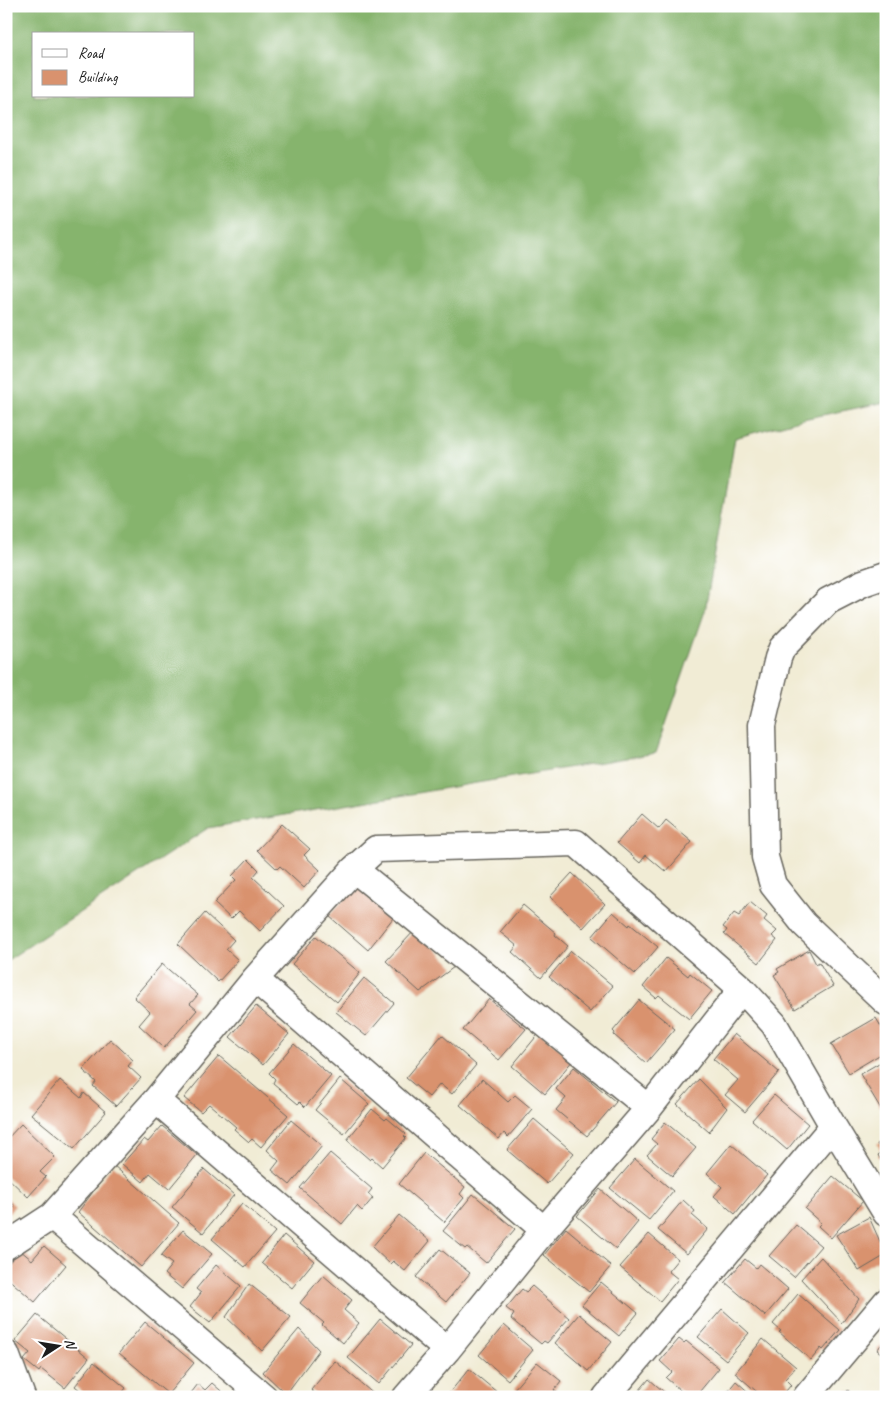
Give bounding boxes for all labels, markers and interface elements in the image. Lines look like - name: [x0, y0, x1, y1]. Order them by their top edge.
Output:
- legend: [32, 32, 195, 98]
- text: Road: [78, 44, 105, 63]
- text: Building: [78, 68, 118, 87]
- north arrow: [32, 1320, 82, 1370]
- text: N: [61, 1337, 80, 1352]

